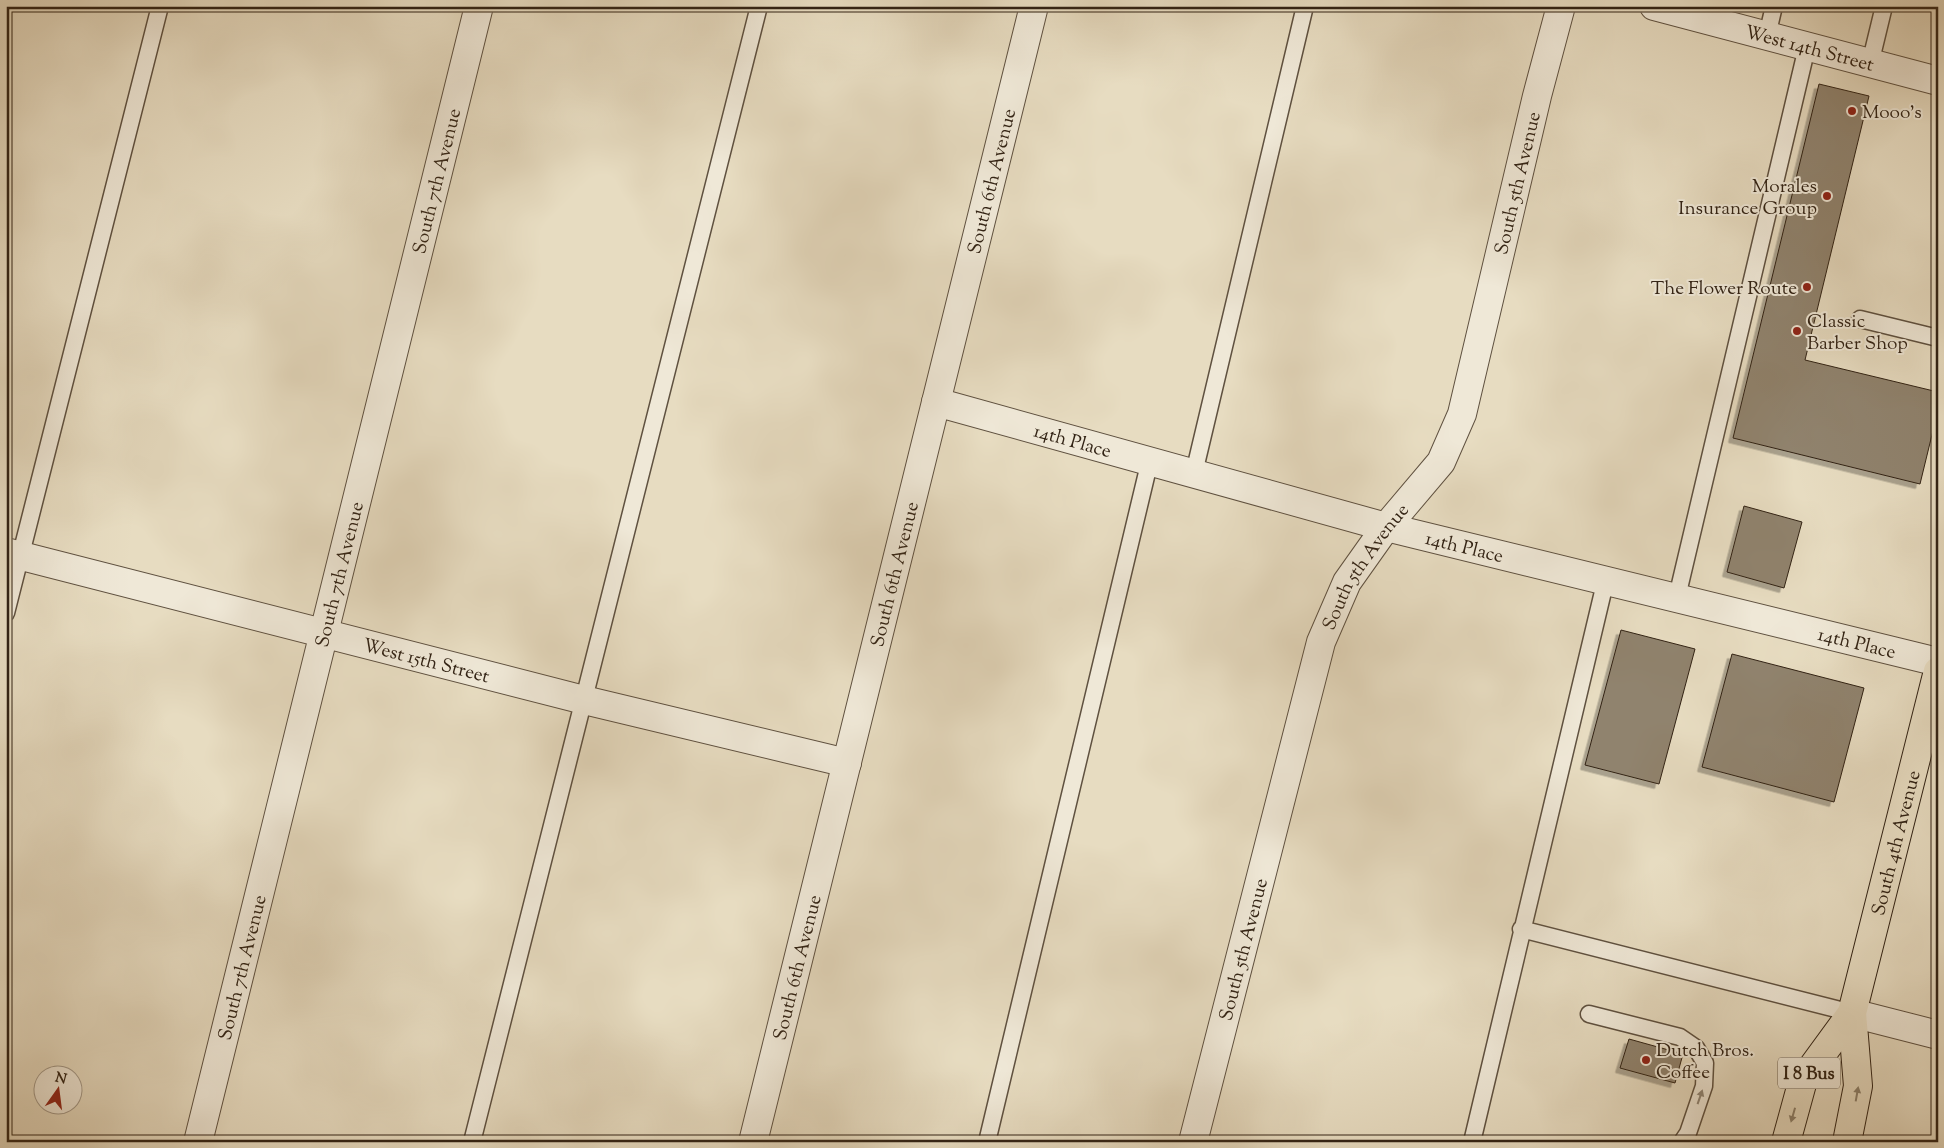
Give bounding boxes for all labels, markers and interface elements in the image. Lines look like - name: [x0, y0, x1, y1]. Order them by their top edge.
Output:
- street label: West 14th Street: [1741, 20, 1877, 80]
- place label: Mooo's: [1862, 100, 1922, 127]
- marker: Mooo's: [1846, 105, 1858, 117]
- street label: South 7th Avenue: [407, 106, 469, 257]
- street label: South 6th Avenue: [962, 106, 1024, 257]
- street label: South 5th Avenue: [1489, 109, 1549, 258]
- place label: Morales Insurance Group: [1678, 174, 1817, 223]
- marker: Morales Insurance Group: [1821, 190, 1833, 202]
- place label: The Flower Route: [1651, 276, 1797, 303]
- marker: The Flower Route: [1801, 281, 1813, 293]
- place label: Classic Barber Shop: [1807, 309, 1908, 358]
- marker: Classic Barber Shop: [1791, 325, 1803, 337]
- street label: 14th Place: [1030, 419, 1114, 466]
- street label: South 5th Avenue: [1317, 498, 1416, 635]
- street label: South 7th Avenue: [310, 499, 372, 650]
- street label: South 6th Avenue: [865, 499, 927, 650]
- street label: 14th Place: [1422, 526, 1506, 571]
- street label: 14th Place: [1815, 622, 1898, 667]
- street label: West 15th Street: [360, 633, 493, 691]
- street label: South 4th Avenue: [1866, 768, 1929, 919]
- street label: South 5th Avenue: [1214, 876, 1276, 1024]
- street label: South 7th Avenue: [213, 892, 275, 1044]
- street label: South 6th Avenue: [768, 892, 830, 1043]
- place label: Dutch Bros. Coffee: [1656, 1038, 1754, 1087]
- marker: Dutch Bros. Coffee: [1640, 1054, 1652, 1066]
- road number: I 8 Bus: [1778, 1058, 1840, 1088]
- north arrow: [32, 1066, 82, 1116]
- text: N: [53, 1068, 69, 1090]
- one-way arrow: [1853, 1085, 1861, 1101]
- one-way arrow: [1697, 1089, 1704, 1104]
- one-way arrow: [1789, 1108, 1797, 1123]

